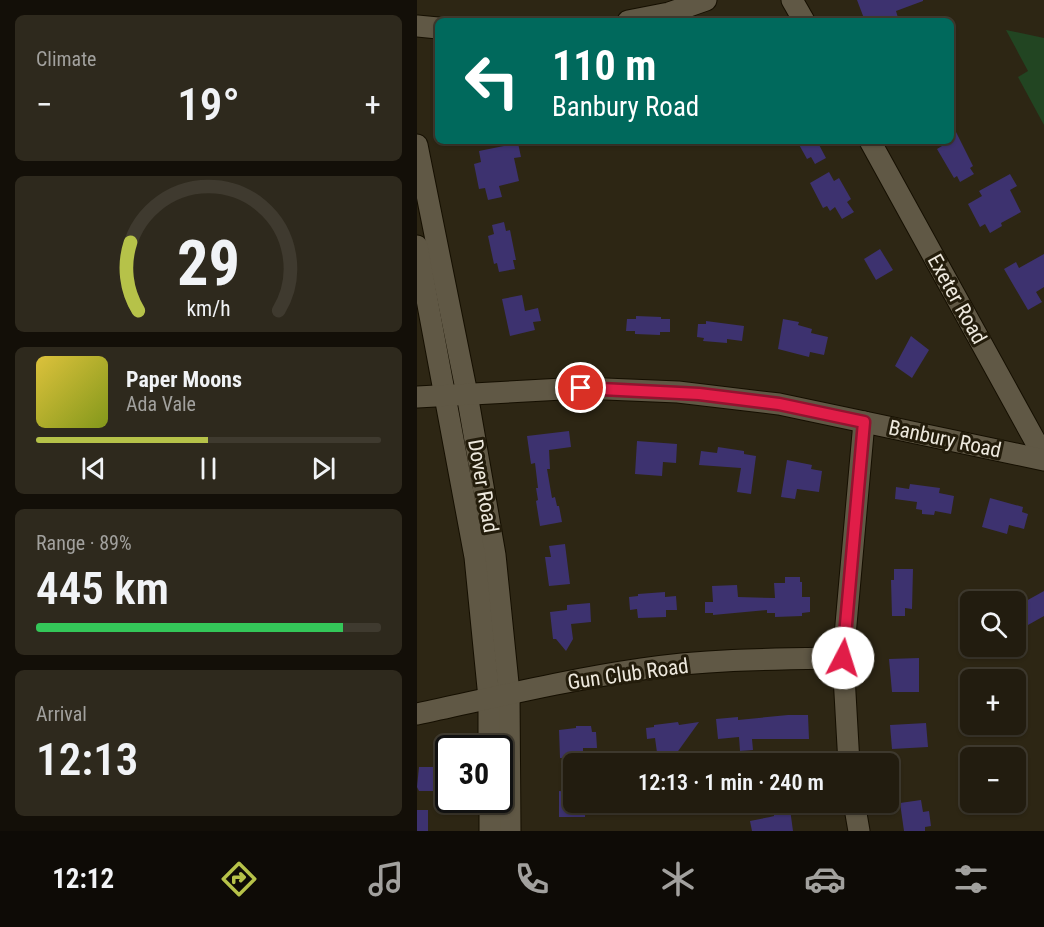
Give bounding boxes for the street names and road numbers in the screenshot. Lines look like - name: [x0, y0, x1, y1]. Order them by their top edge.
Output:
- street label: Exeter Road: [923, 250, 991, 348]
- street label: Banbury Road: [886, 415, 1004, 463]
- street label: Dover Road: [463, 437, 503, 535]
- street label: Gun Club Road: [566, 654, 690, 694]

